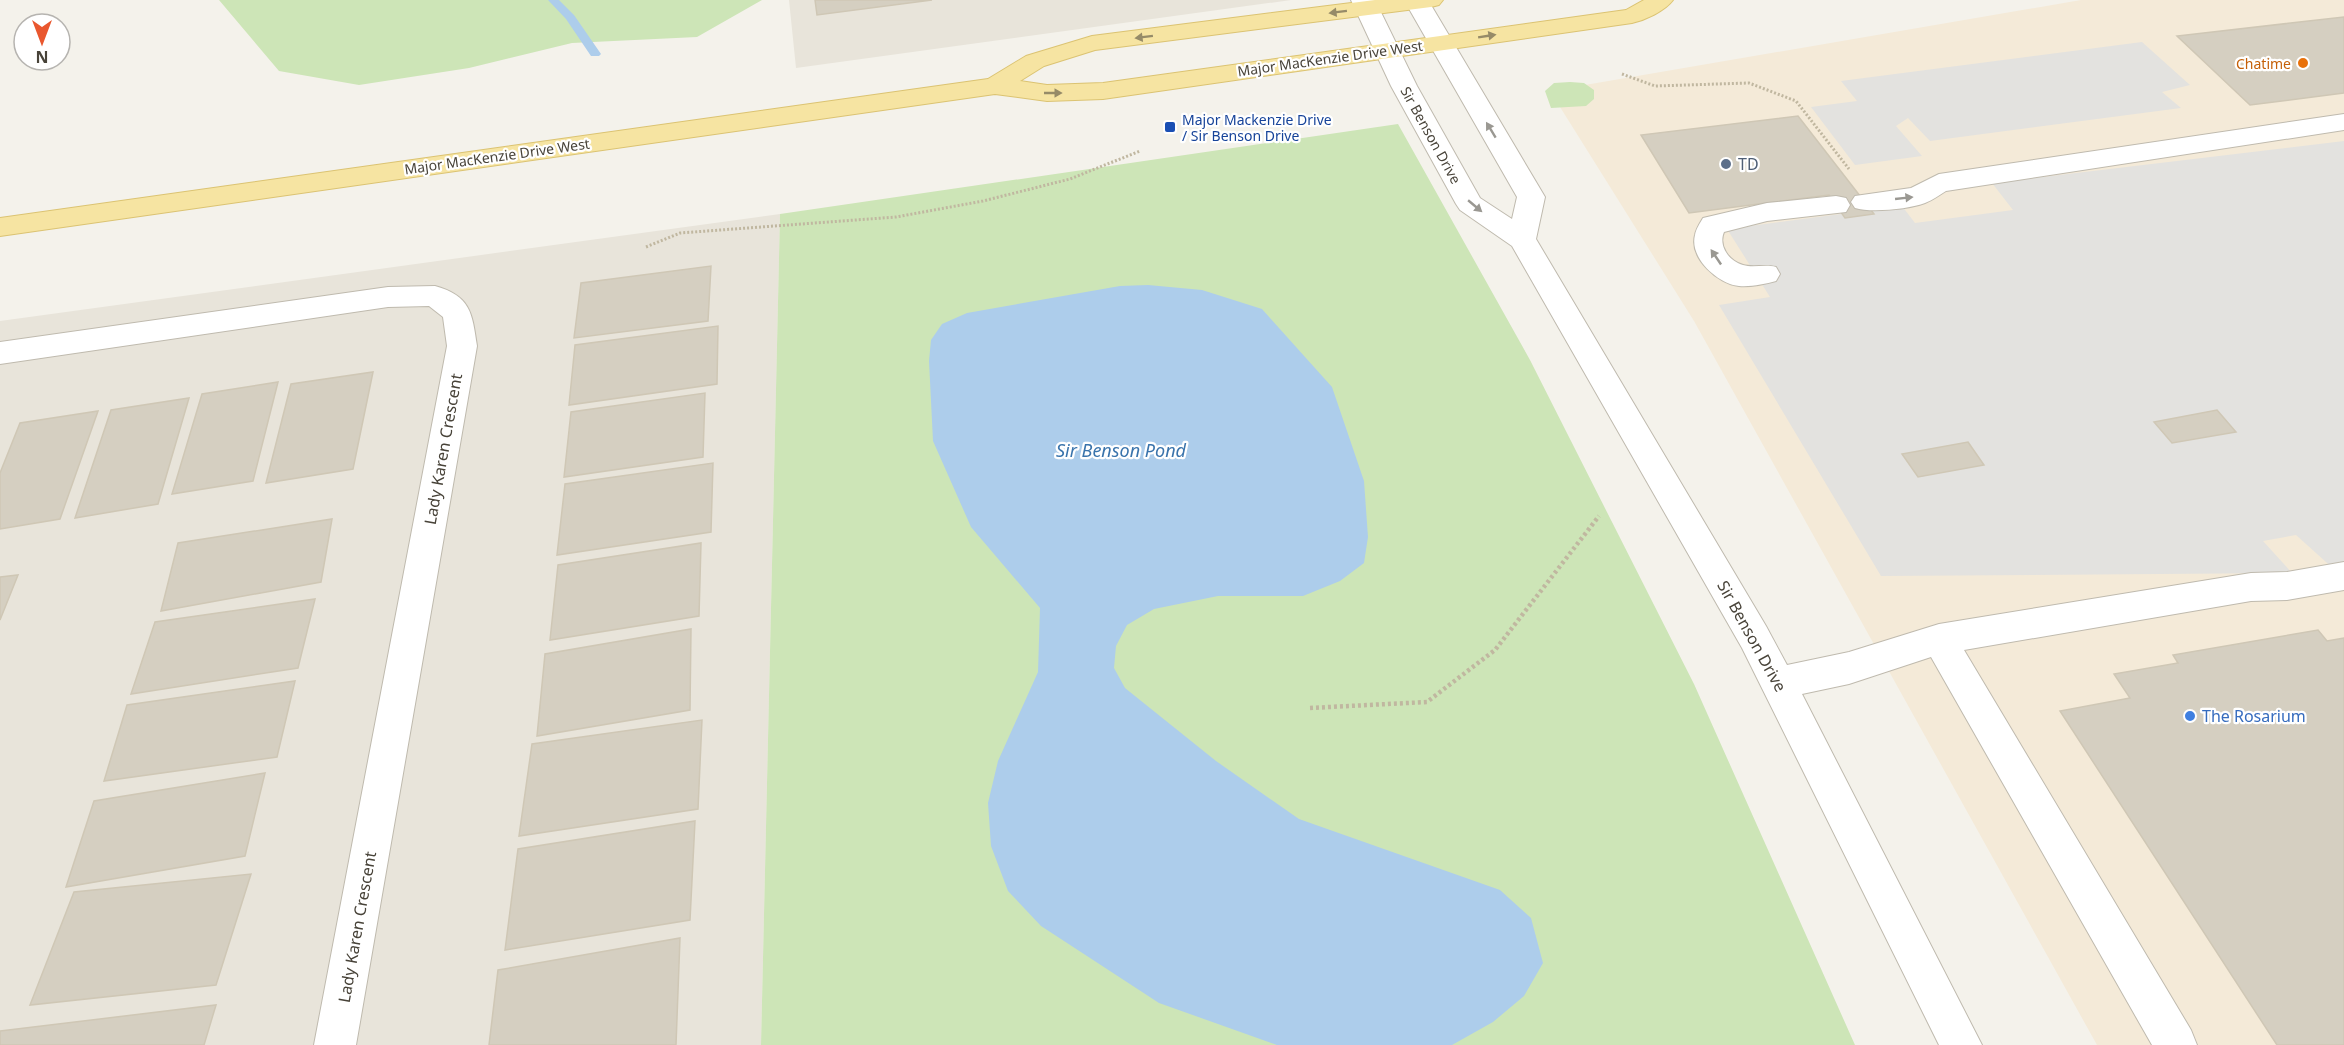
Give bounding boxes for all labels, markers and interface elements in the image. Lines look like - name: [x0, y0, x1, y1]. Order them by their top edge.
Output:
- one-way arrow: [1328, 7, 1347, 17]
- north arrow: [12, 12, 72, 72]
- one-way arrow: [1477, 31, 1496, 40]
- one-way arrow: [1135, 32, 1154, 41]
- street label: Major MacKenzie Drive West: [1236, 36, 1424, 80]
- text: N: [35, 46, 49, 68]
- place label: Chatime: [2236, 54, 2291, 73]
- marker: Chatime: [2296, 56, 2310, 70]
- street label: Sir Benson Drive: [1396, 83, 1466, 187]
- one-way arrow: [1043, 88, 1062, 98]
- place label: Major Mackenzie Drive / Sir Benson Drive: [1182, 110, 1332, 145]
- marker: Major Mackenzie Drive / Sir Benson Drive: [1163, 120, 1177, 134]
- one-way arrow: [1485, 122, 1496, 138]
- street label: Major MacKenzie Drive West: [403, 134, 591, 178]
- place label: TD: [1738, 153, 1759, 175]
- marker: TD: [1719, 157, 1733, 171]
- one-way arrow: [1894, 193, 1913, 202]
- one-way arrow: [1467, 200, 1483, 213]
- one-way arrow: [1710, 249, 1721, 266]
- street label: Lady Karen Crescent: [419, 371, 467, 526]
- water label: Sir Benson Pond: [1056, 438, 1187, 462]
- street label: Sir Benson Drive: [1712, 576, 1792, 696]
- place label: The Rosarium: [2202, 705, 2306, 727]
- marker: The Rosarium: [2183, 709, 2197, 723]
- street label: Lady Karen Crescent: [333, 849, 381, 1004]

